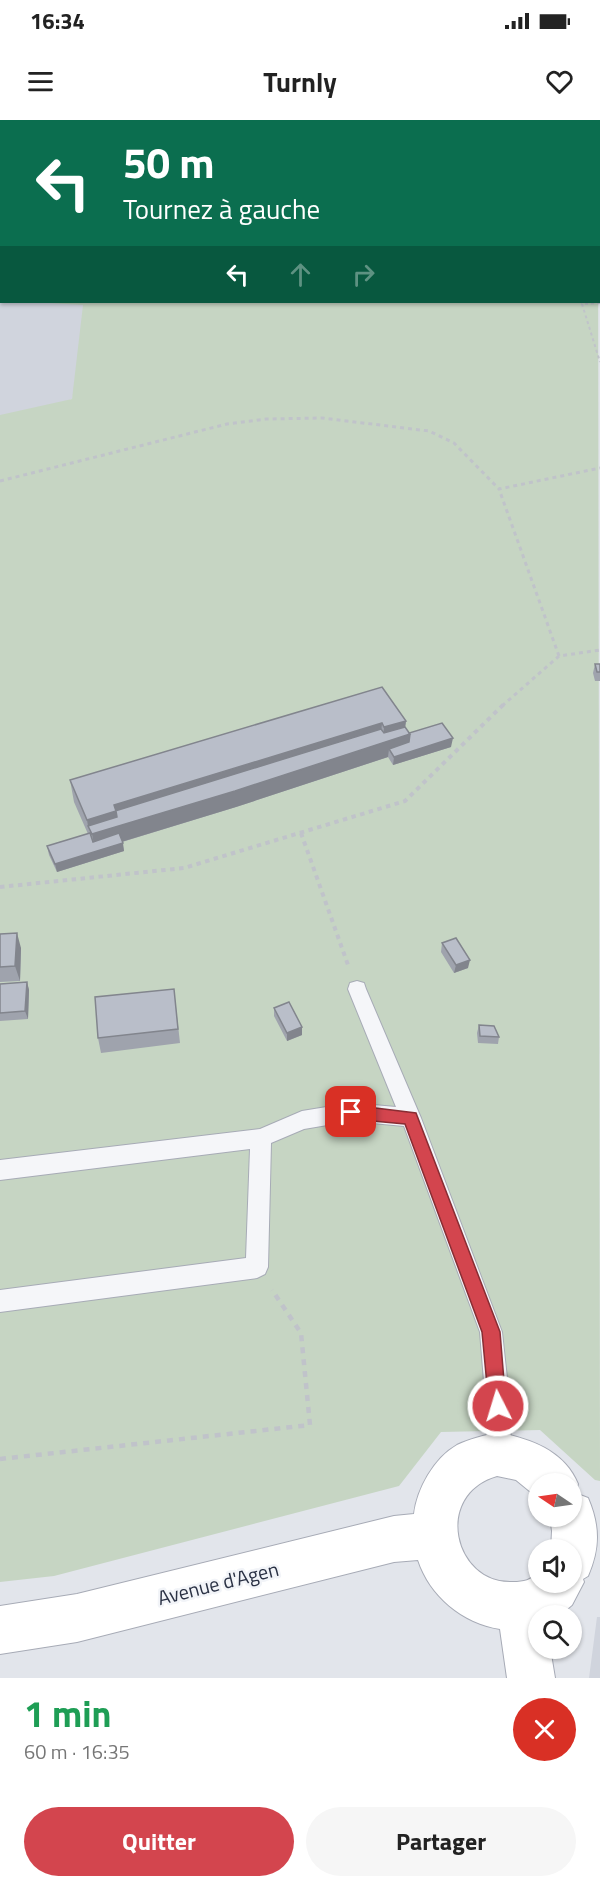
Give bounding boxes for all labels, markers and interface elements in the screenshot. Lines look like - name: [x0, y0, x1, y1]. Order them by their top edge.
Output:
- text: 16:34: [30, 4, 85, 38]
- text: Turnly: [263, 61, 337, 102]
- icon: menu: [24, 65, 57, 98]
- icon: heart: [543, 65, 576, 98]
- text: 50 m: [123, 130, 215, 194]
- icon: left: [24, 144, 102, 222]
- text: Tournez à gauche: [123, 188, 320, 229]
- icon: left: [221, 258, 254, 291]
- icon: ahead: [284, 258, 317, 291]
- icon: right: [347, 258, 380, 291]
- pin: [325, 1086, 376, 1137]
- icon: arrive: [334, 1095, 367, 1128]
- position arrow: [466, 1374, 530, 1438]
- north arrow: [528, 1473, 582, 1527]
- map controls: [528, 1473, 582, 1659]
- button: sound: [528, 1539, 582, 1593]
- street label: Avenue d'Agen: [154, 1553, 282, 1613]
- button: search: [528, 1605, 582, 1659]
- text: 1 min: [24, 1686, 111, 1741]
- button: close: [513, 1698, 576, 1761]
- text: 60 m · 16:35: [24, 1736, 130, 1767]
- button: Quitter: [24, 1807, 294, 1876]
- button: Partager: [306, 1807, 576, 1876]

